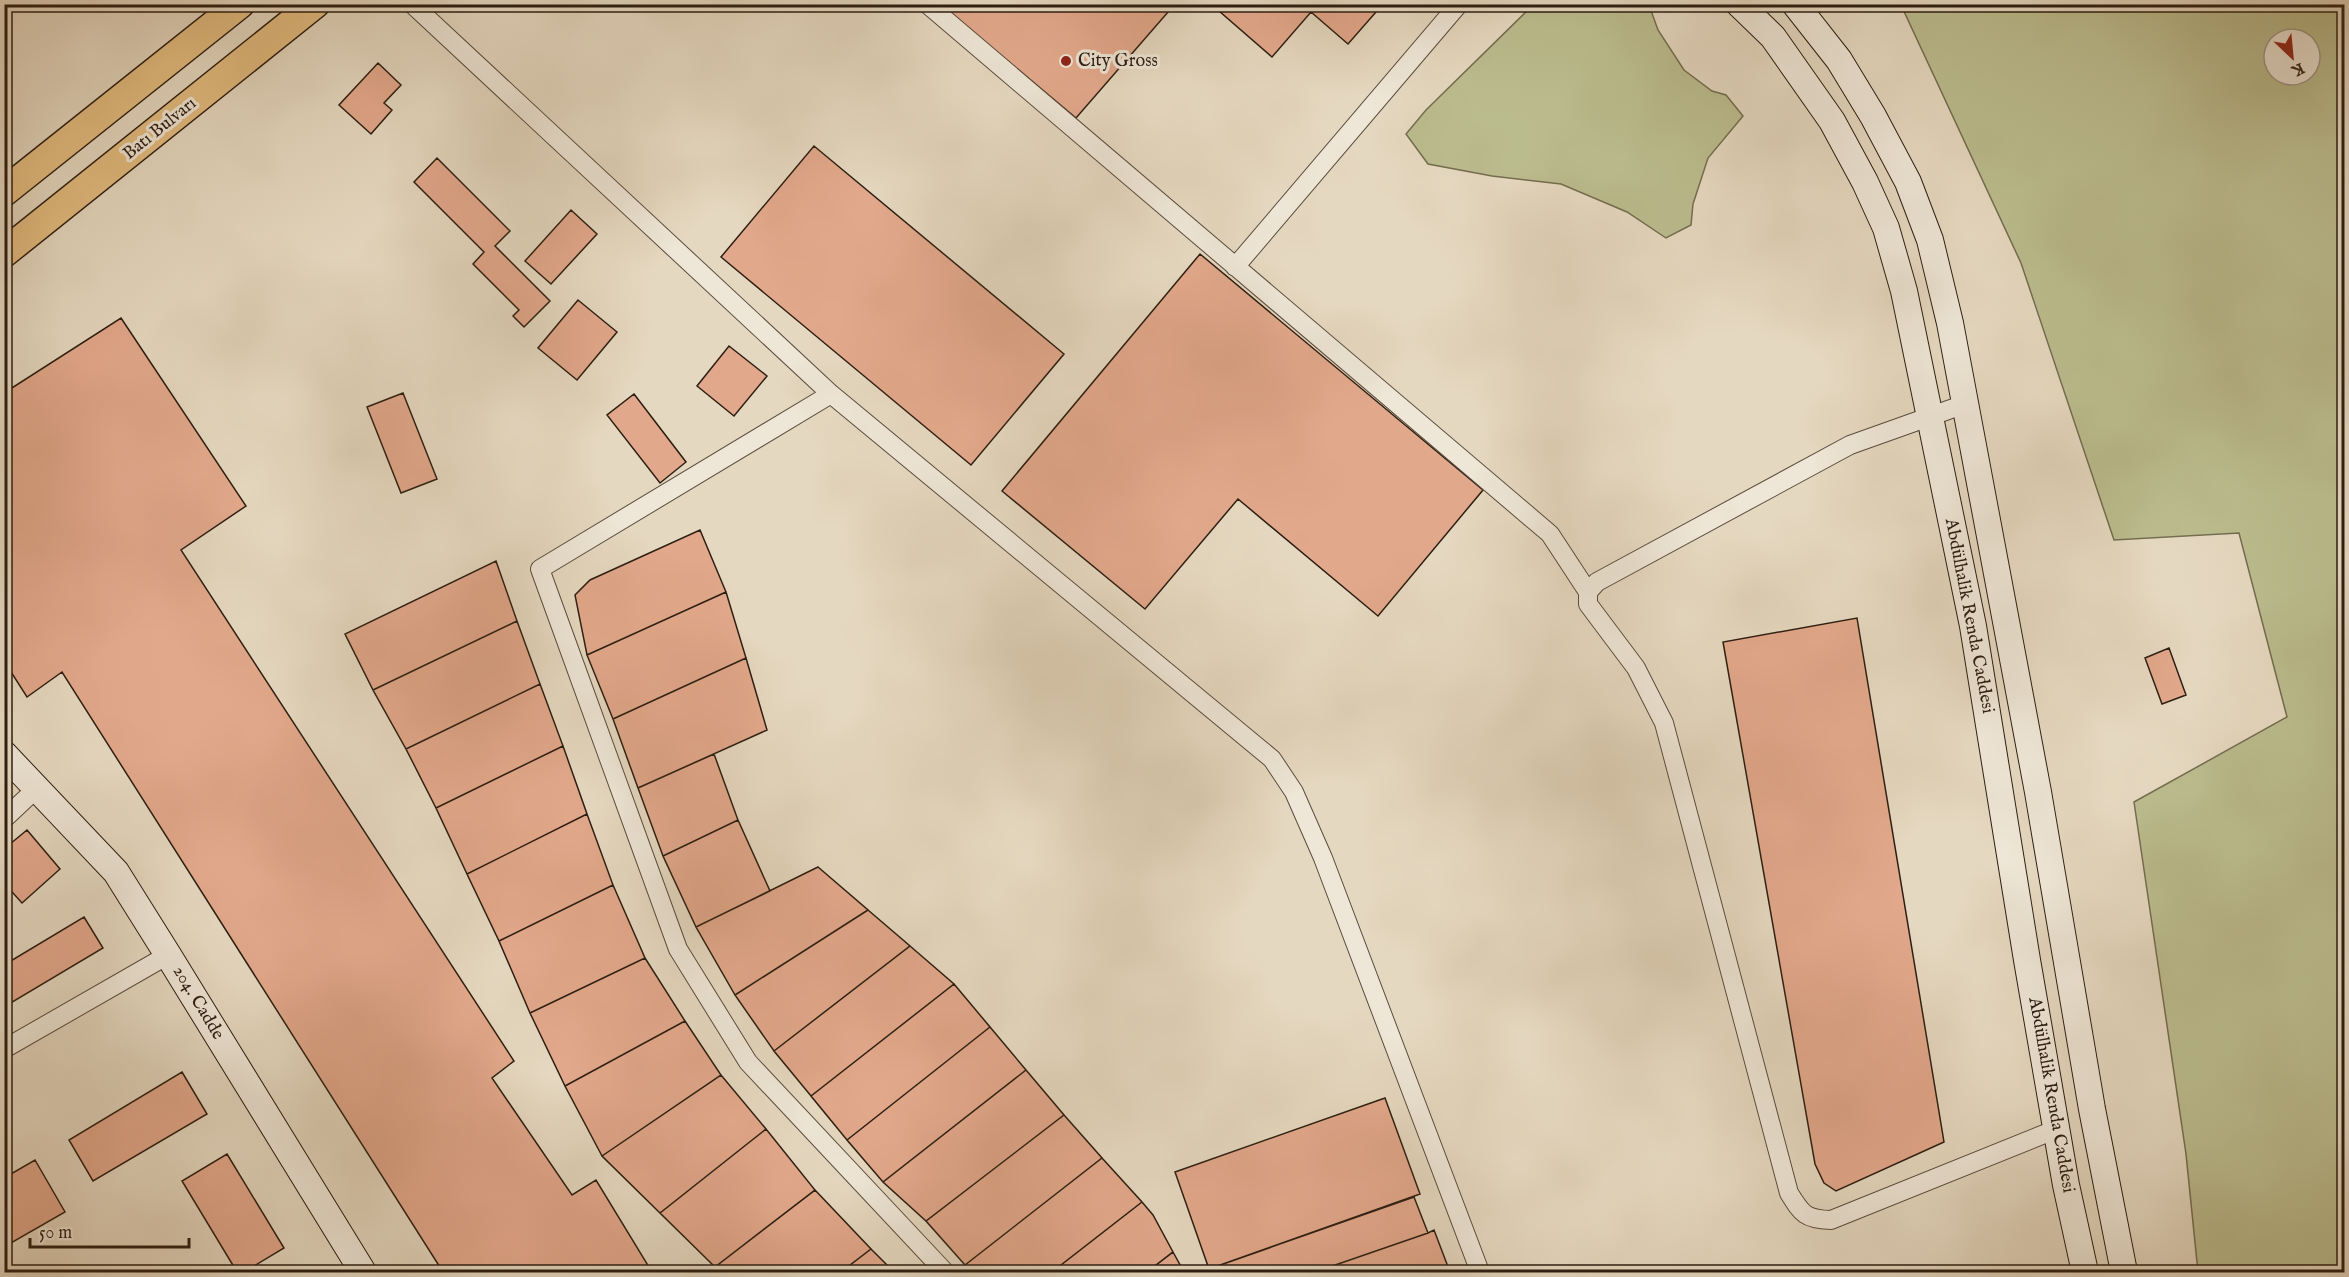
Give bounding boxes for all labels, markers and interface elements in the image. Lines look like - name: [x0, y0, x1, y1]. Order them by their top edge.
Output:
- north arrow: [2262, 27, 2322, 87]
- place label: City Gross: [1078, 50, 1158, 73]
- marker: City Gross: [1059, 54, 1073, 68]
- text: K: [2287, 57, 2307, 81]
- street label: Batı Bulvarı: [119, 92, 201, 166]
- street label: Abdülhalik Renda Caddesi: [1939, 515, 1999, 716]
- street label: 204. Cadde: [167, 962, 229, 1044]
- street label: Abdülhalik Renda Caddesi: [2022, 994, 2080, 1195]
- scale bar: [30, 1211, 189, 1249]
- text: 50 m: [39, 1222, 72, 1245]

